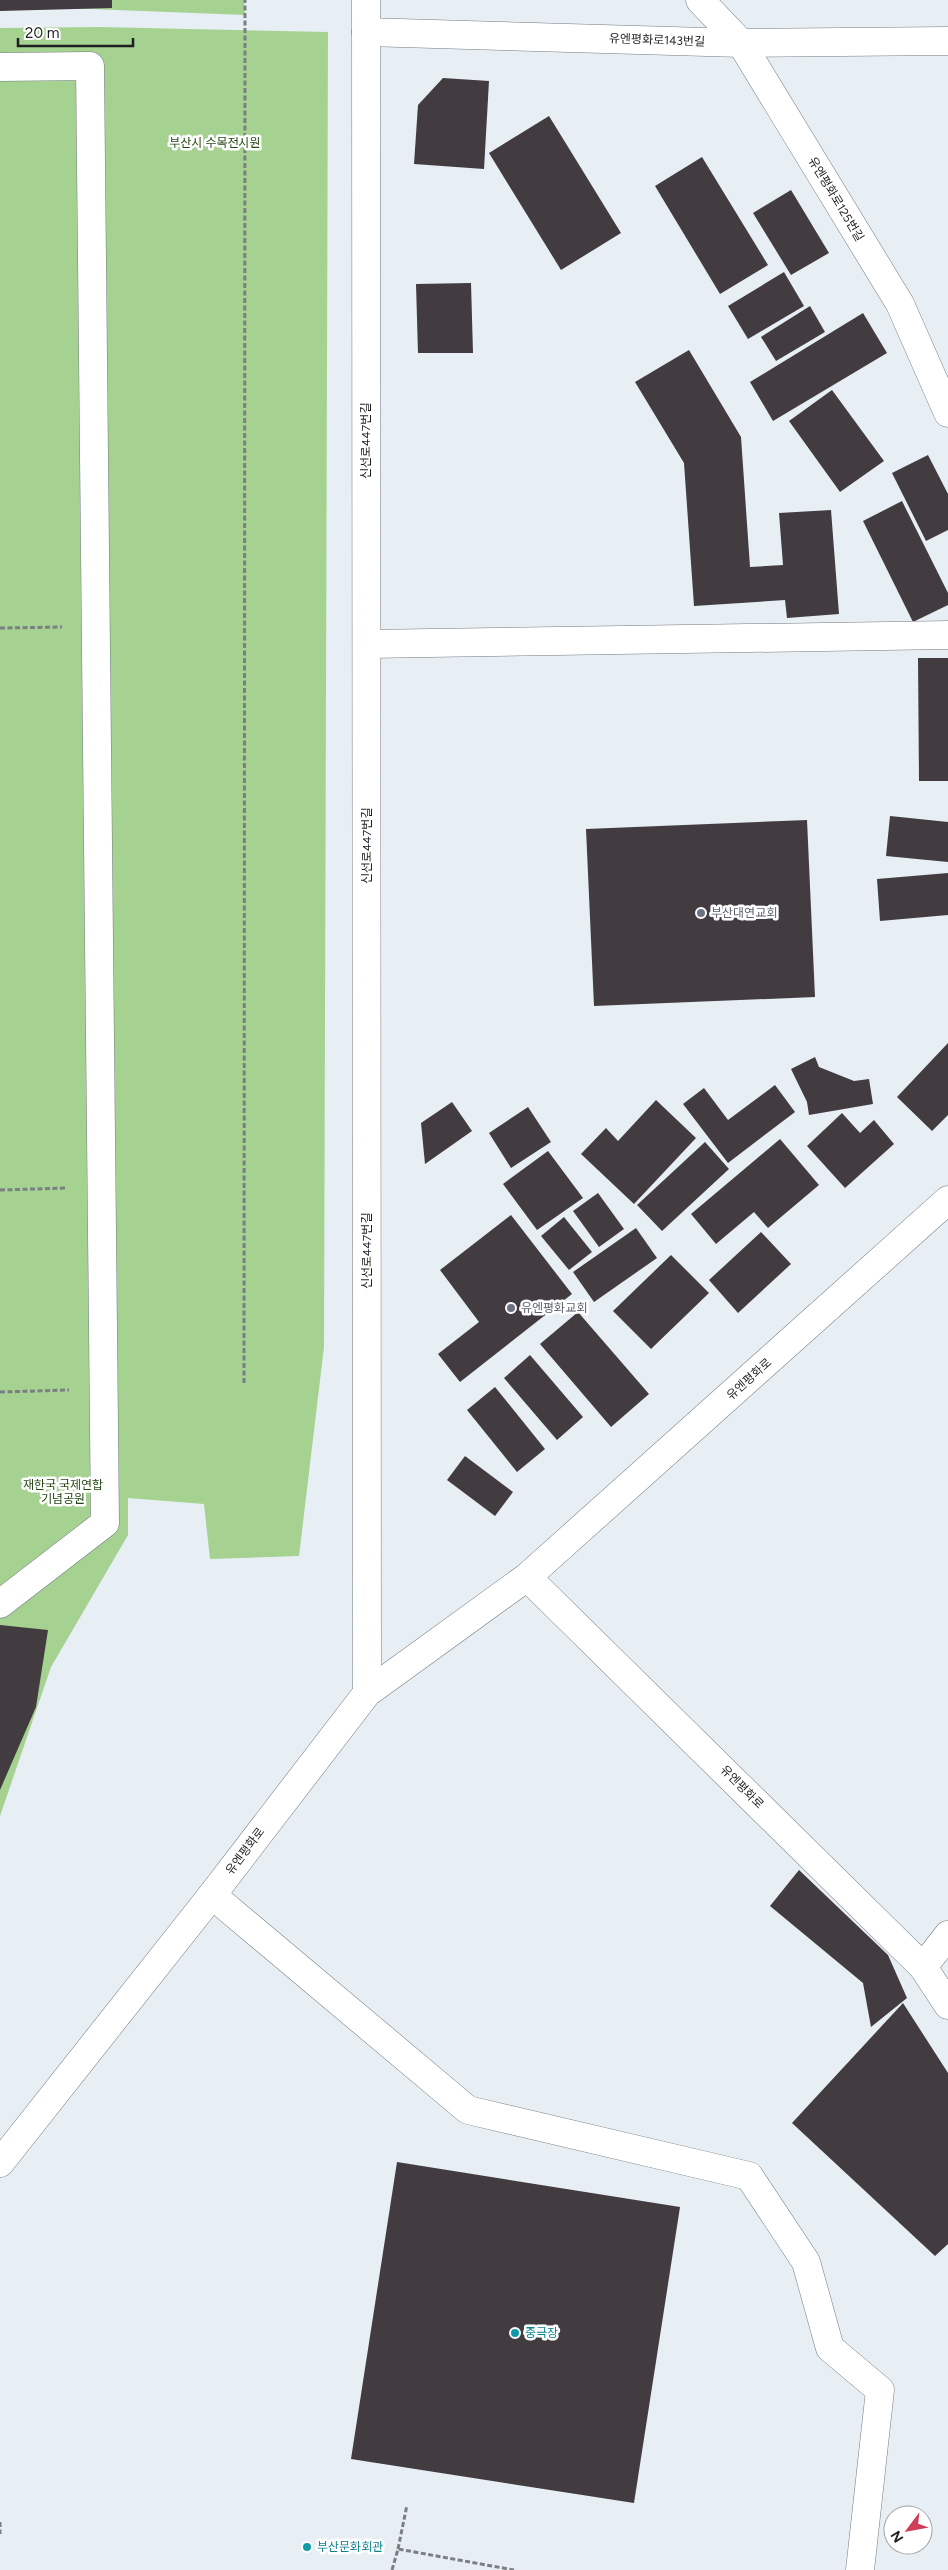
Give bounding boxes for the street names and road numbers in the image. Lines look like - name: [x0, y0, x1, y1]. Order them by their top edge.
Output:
- street label: 유엔평화로143번길: [609, 31, 705, 49]
- street label: 유엔평화로125번길: [805, 154, 867, 244]
- street label: 신선로447번길: [359, 403, 373, 479]
- street label: 신선로447번길: [360, 808, 374, 884]
- street label: 신선로447번길: [360, 1213, 374, 1289]
- street label: 유엔평화로: [724, 1355, 774, 1403]
- street label: 유엔평화로: [718, 1763, 766, 1811]
- street label: 유엔평화로: [223, 1825, 267, 1877]

